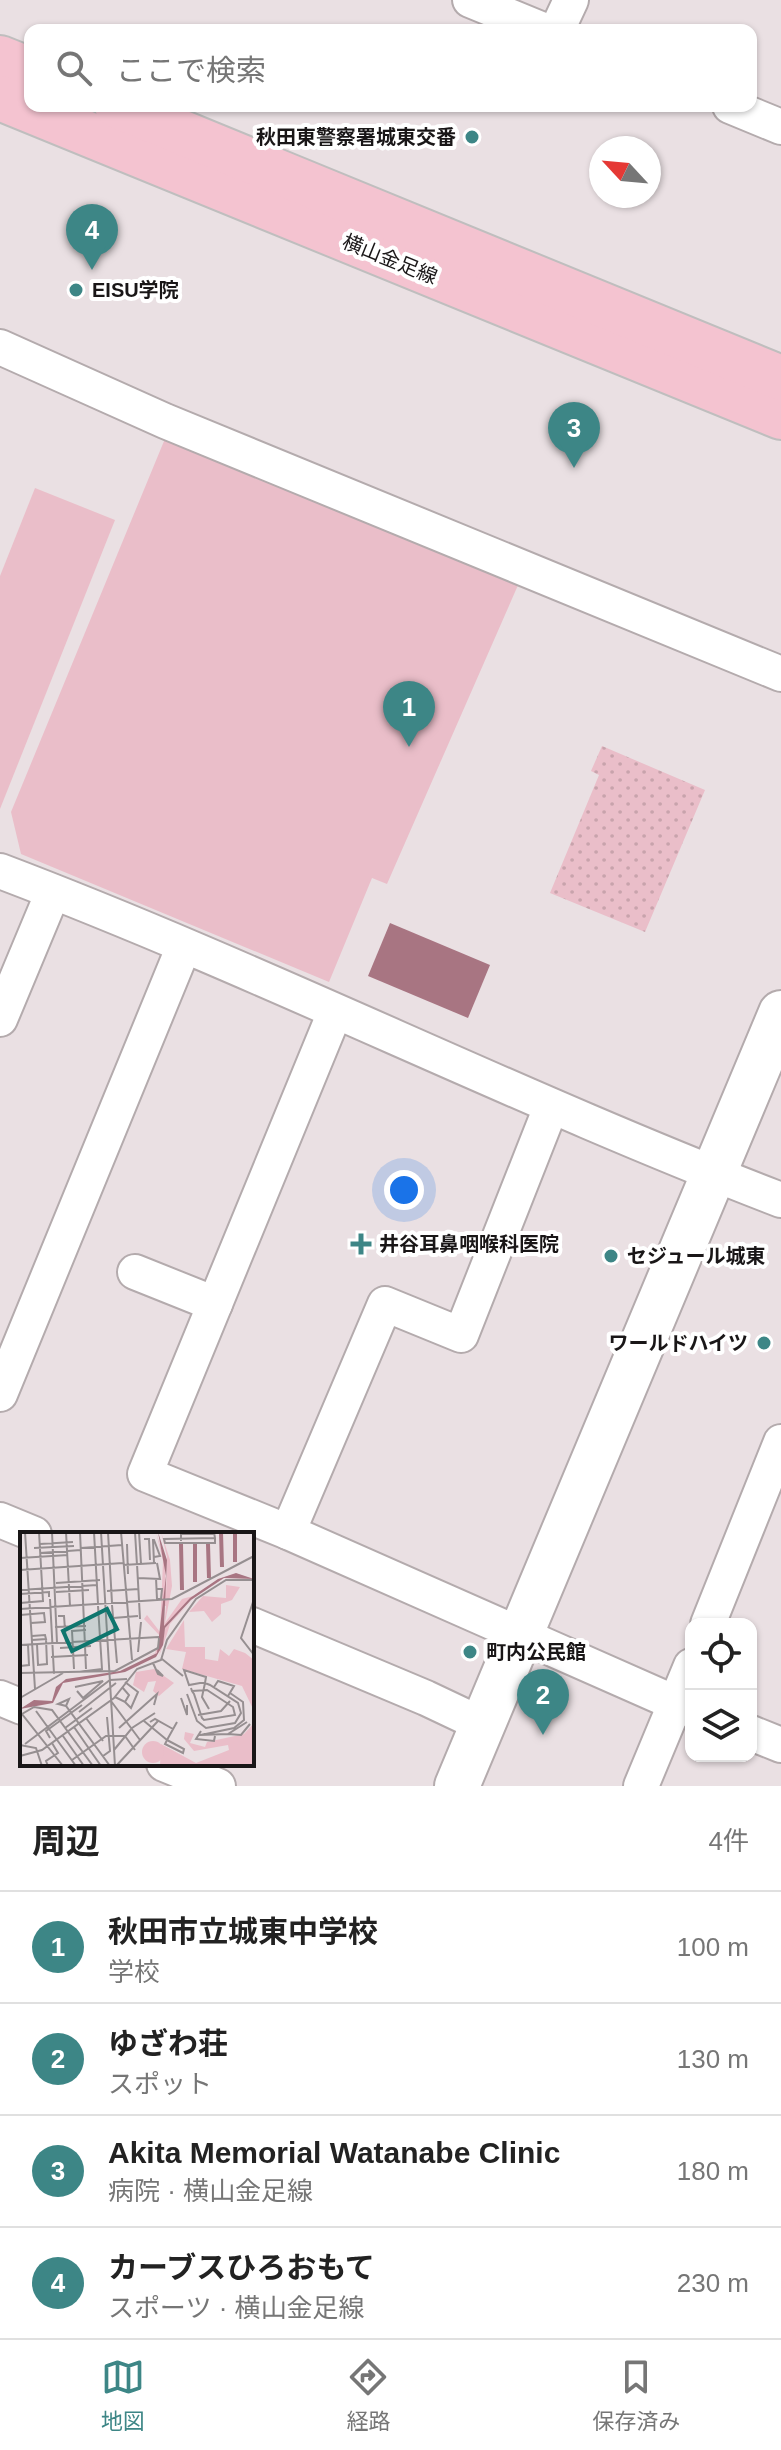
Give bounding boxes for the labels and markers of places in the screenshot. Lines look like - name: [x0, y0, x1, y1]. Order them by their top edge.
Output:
- place label: 秋田東警察署城東交番: [256, 126, 456, 148]
- marker: 秋田東警察署城東交番: [463, 128, 481, 146]
- pin: 4: [66, 204, 118, 270]
- place label: EISU学院: [92, 279, 179, 301]
- marker: EISU学院: [67, 281, 85, 299]
- pin: 3: [548, 402, 600, 468]
- pin: 1: [383, 681, 435, 747]
- marker: 井谷耳鼻咽喉科医院: [350, 1233, 372, 1255]
- place label: 井谷耳鼻咽喉科医院: [379, 1233, 559, 1255]
- place label: セジュール城東: [627, 1245, 766, 1267]
- marker: セジュール城東: [602, 1247, 620, 1265]
- place label: ワールドハイツ: [608, 1332, 748, 1354]
- marker: ワールドハイツ: [755, 1334, 773, 1352]
- place label: 町内公民館: [486, 1641, 586, 1663]
- marker: 町内公民館: [461, 1643, 479, 1661]
- pin: 2: [517, 1669, 569, 1735]

